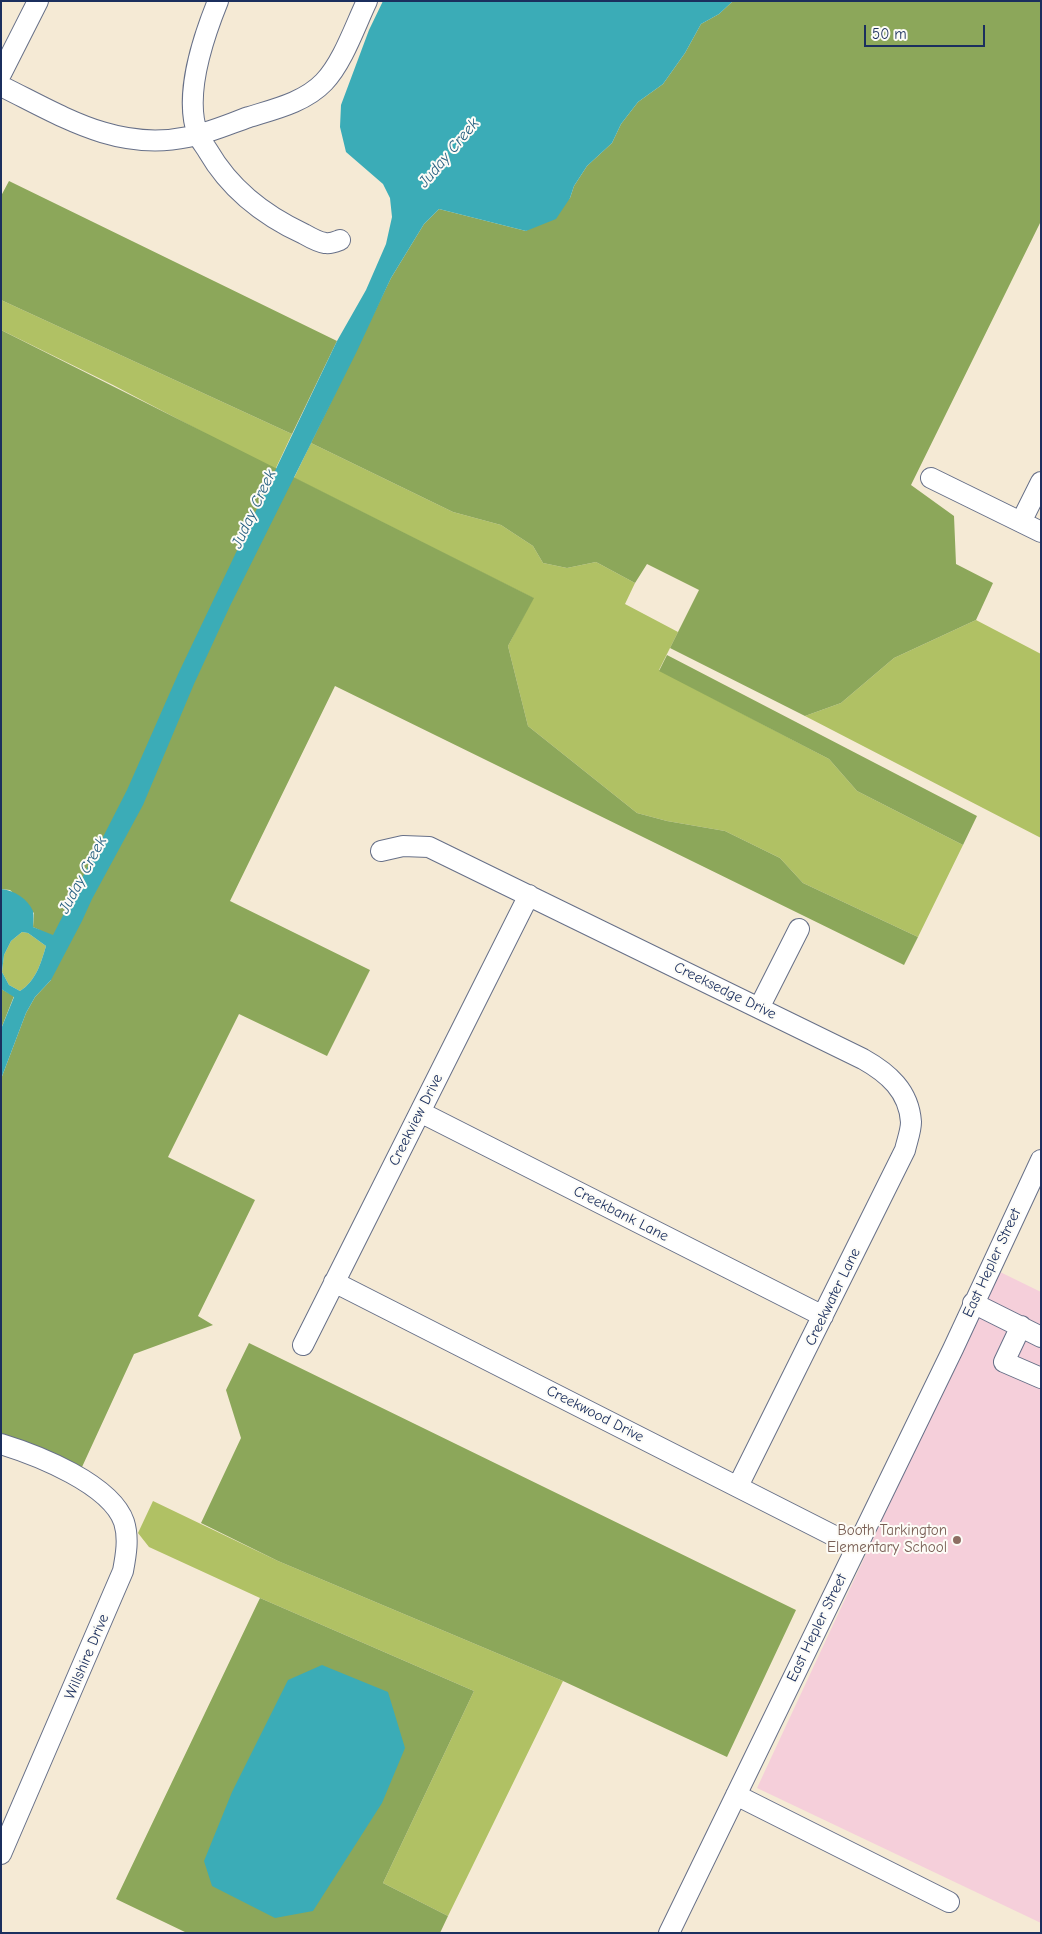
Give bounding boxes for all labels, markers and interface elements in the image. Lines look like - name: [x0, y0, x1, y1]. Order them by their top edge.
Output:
- scale bar: [867, 15, 988, 47]
- text: 50 m: [872, 25, 907, 43]
- water label: Juday Creek: [415, 114, 483, 192]
- water label: Juday Creek: [227, 467, 281, 551]
- water label: Juday Creek: [55, 833, 111, 917]
- street label: Creeksedge Drive: [671, 958, 779, 1024]
- street label: Creekview Drive: [385, 1071, 447, 1169]
- street label: Creekbank Lane: [570, 1182, 672, 1246]
- street label: East Hepler Street: [959, 1206, 1025, 1320]
- street label: Creekwater Lane: [802, 1245, 864, 1349]
- street label: Creekwood Drive: [543, 1382, 647, 1446]
- place label: Booth Tarkington Elementary School: [827, 1522, 947, 1557]
- marker: Booth Tarkington Elementary School: [951, 1534, 963, 1546]
- street label: East Hepler Street: [783, 1571, 851, 1685]
- street label: Willshire Drive: [61, 1612, 113, 1702]

